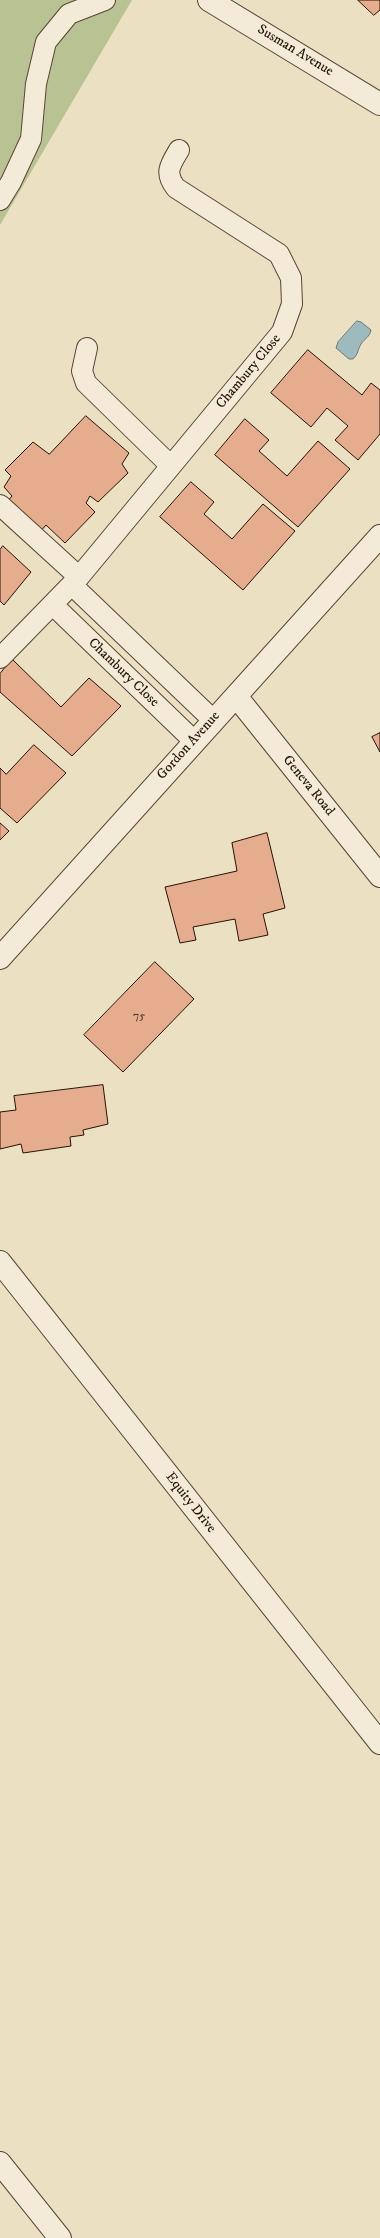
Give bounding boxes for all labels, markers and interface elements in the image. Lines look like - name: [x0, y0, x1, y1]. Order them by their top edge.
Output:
- street label: Susman Avenue: [254, 22, 336, 80]
- street label: Chambury Close: [213, 331, 285, 413]
- street label: Chambury Close: [84, 635, 162, 711]
- street label: Gordon Avenue: [154, 708, 224, 784]
- street label: Geneva Road: [279, 752, 337, 820]
- house number: 75: [133, 1010, 145, 1024]
- street label: Equity Drive: [161, 1469, 219, 1537]

